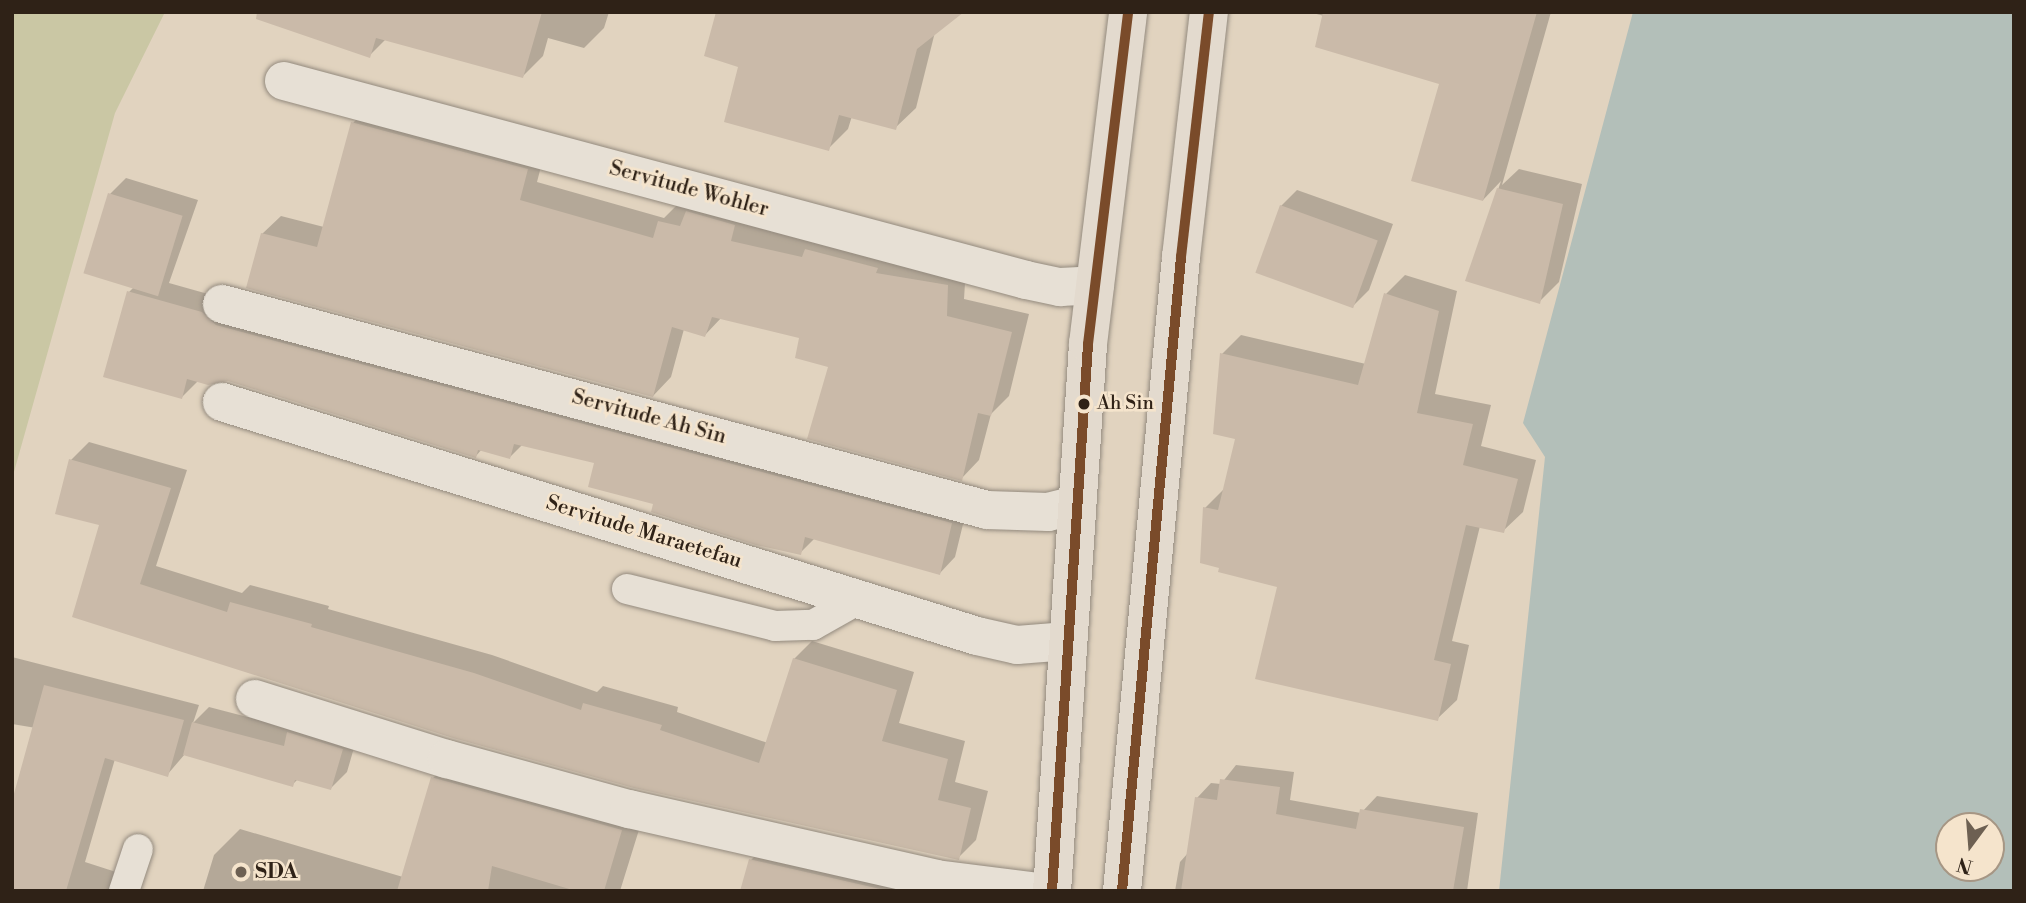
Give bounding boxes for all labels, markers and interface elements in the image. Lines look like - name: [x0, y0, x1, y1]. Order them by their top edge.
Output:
- street label: Servitude Wohler: [607, 156, 771, 222]
- street label: Servitude Ah Sin: [569, 384, 729, 450]
- place label: Ah Sin: [1097, 393, 1154, 415]
- marker: Ah Sin: [1077, 397, 1091, 411]
- street label: Servitude Maraetefau: [543, 490, 745, 574]
- north arrow: [1935, 812, 2005, 882]
- text: N: [1954, 852, 1975, 879]
- place label: SDA: [255, 859, 298, 885]
- marker: SDA: [233, 864, 249, 880]

